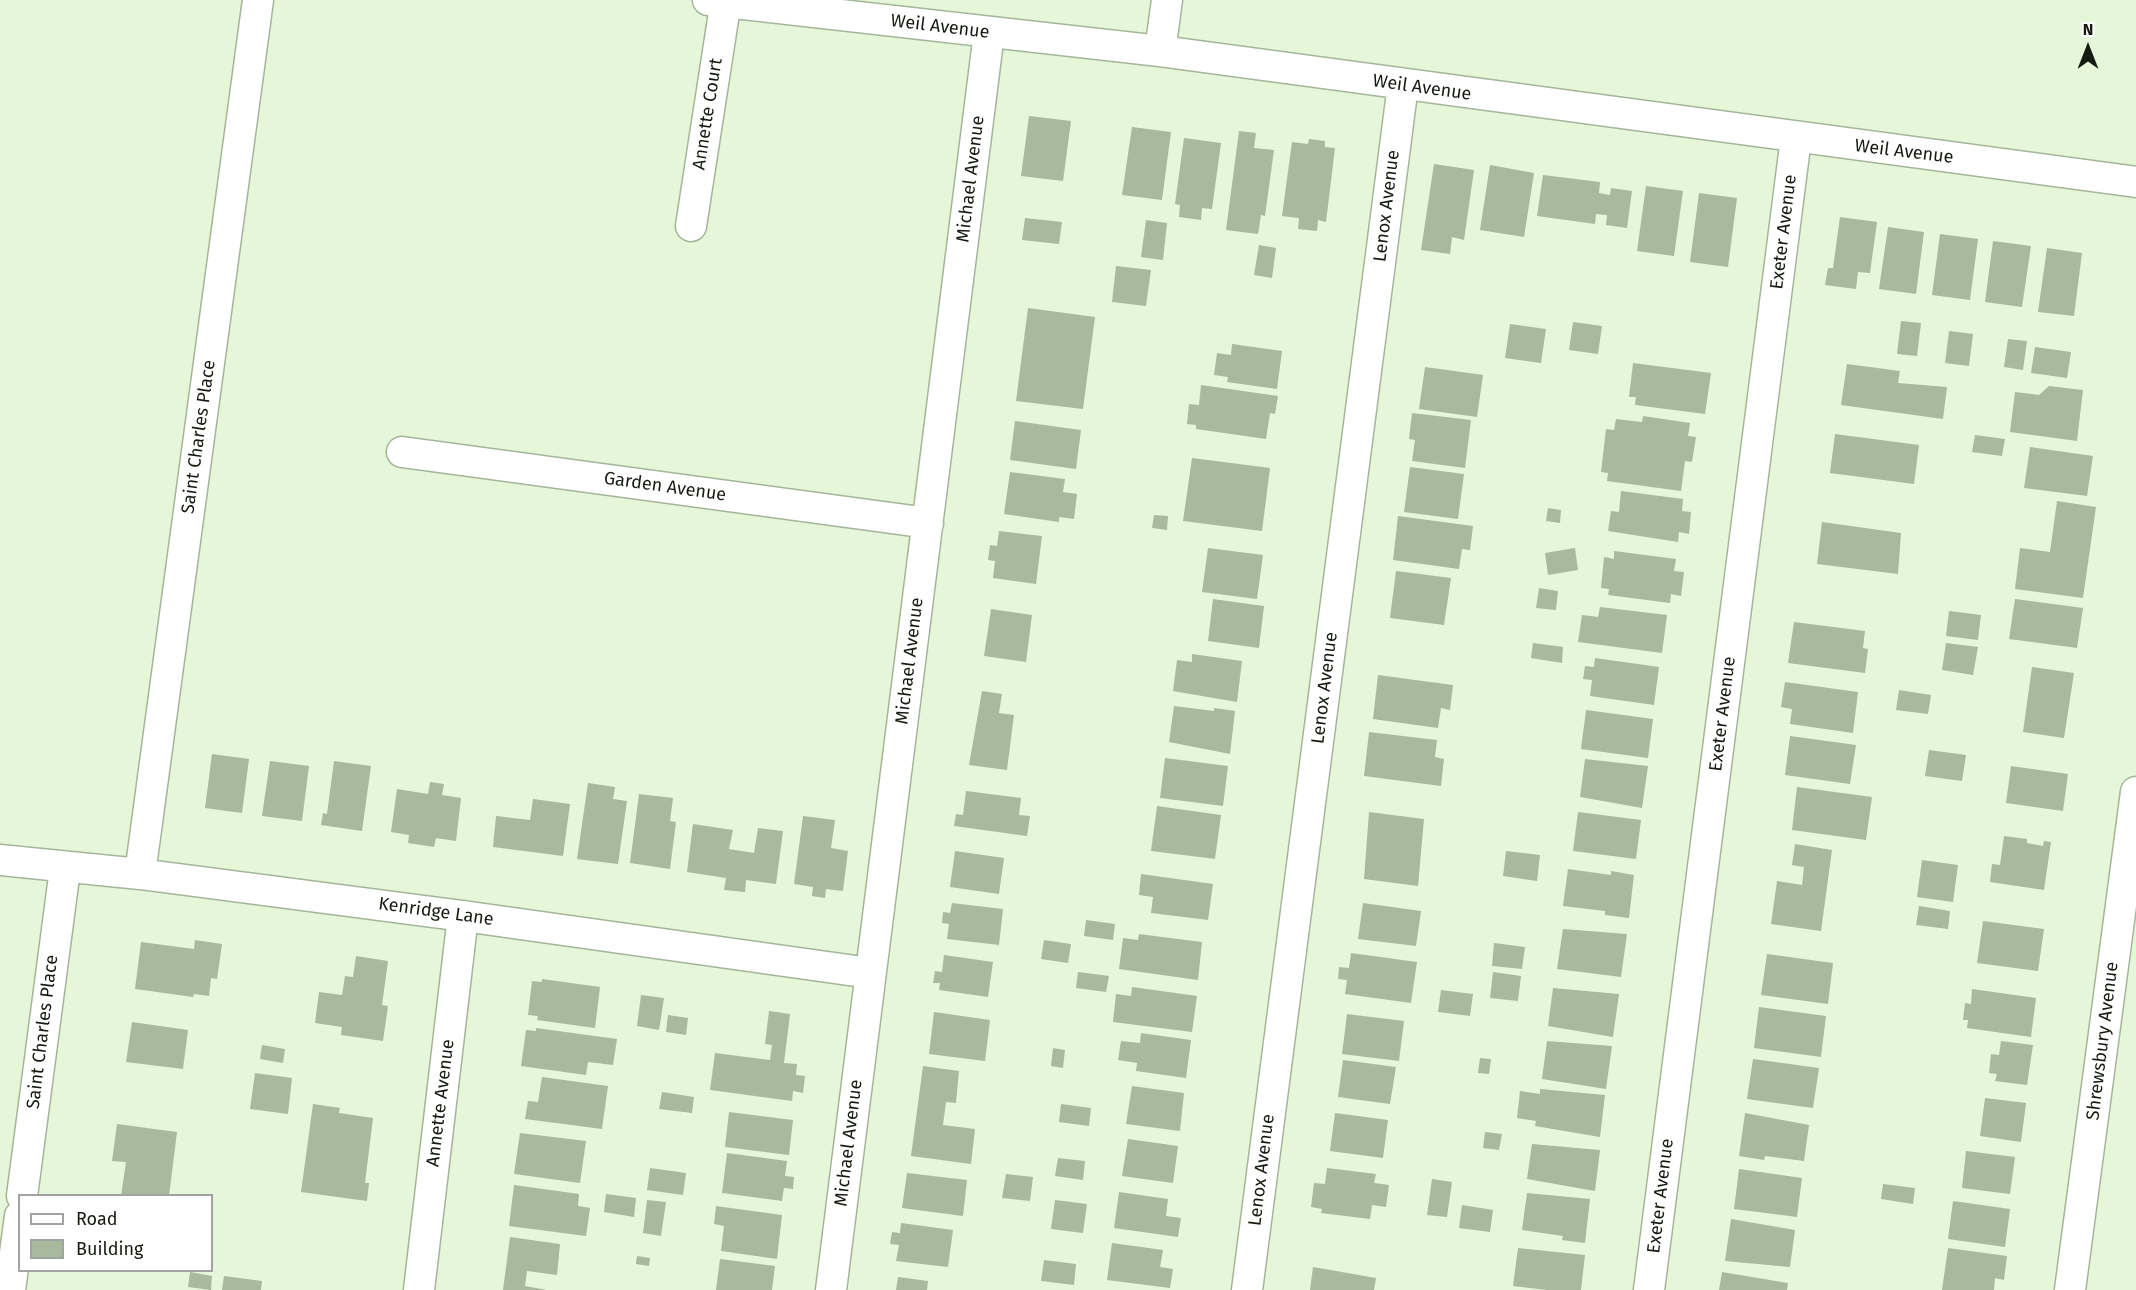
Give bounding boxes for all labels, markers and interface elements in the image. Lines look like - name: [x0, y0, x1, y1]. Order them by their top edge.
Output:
- street label: Weil Avenue: [889, 10, 991, 44]
- north arrow: [2058, 18, 2118, 78]
- text: N: [2083, 20, 2093, 39]
- street label: Annette Court: [689, 57, 727, 171]
- street label: Weil Avenue: [1371, 70, 1473, 106]
- street label: Michael Avenue: [953, 114, 989, 244]
- street label: Weil Avenue: [1853, 135, 1955, 169]
- street label: Lenox Avenue: [1369, 149, 1405, 263]
- street label: Exeter Avenue: [1766, 173, 1802, 291]
- street label: Saint Charles Place: [178, 359, 220, 515]
- street label: Garden Avenue: [603, 468, 727, 506]
- street label: Michael Avenue: [892, 596, 928, 726]
- street label: Lenox Avenue: [1307, 631, 1343, 745]
- street label: Exeter Avenue: [1705, 655, 1741, 773]
- street label: Kenridge Lane: [377, 893, 495, 931]
- street label: Saint Charles Place: [23, 954, 63, 1110]
- street label: Shrewsbury Avenue: [2083, 961, 2123, 1121]
- street label: Annette Avenue: [422, 1038, 460, 1168]
- street label: Michael Avenue: [831, 1078, 867, 1208]
- street label: Lenox Avenue: [1244, 1113, 1280, 1227]
- street label: Exeter Avenue: [1643, 1137, 1679, 1255]
- legend: [18, 1194, 213, 1272]
- text: Road: [76, 1208, 118, 1230]
- text: Building: [76, 1238, 143, 1260]

